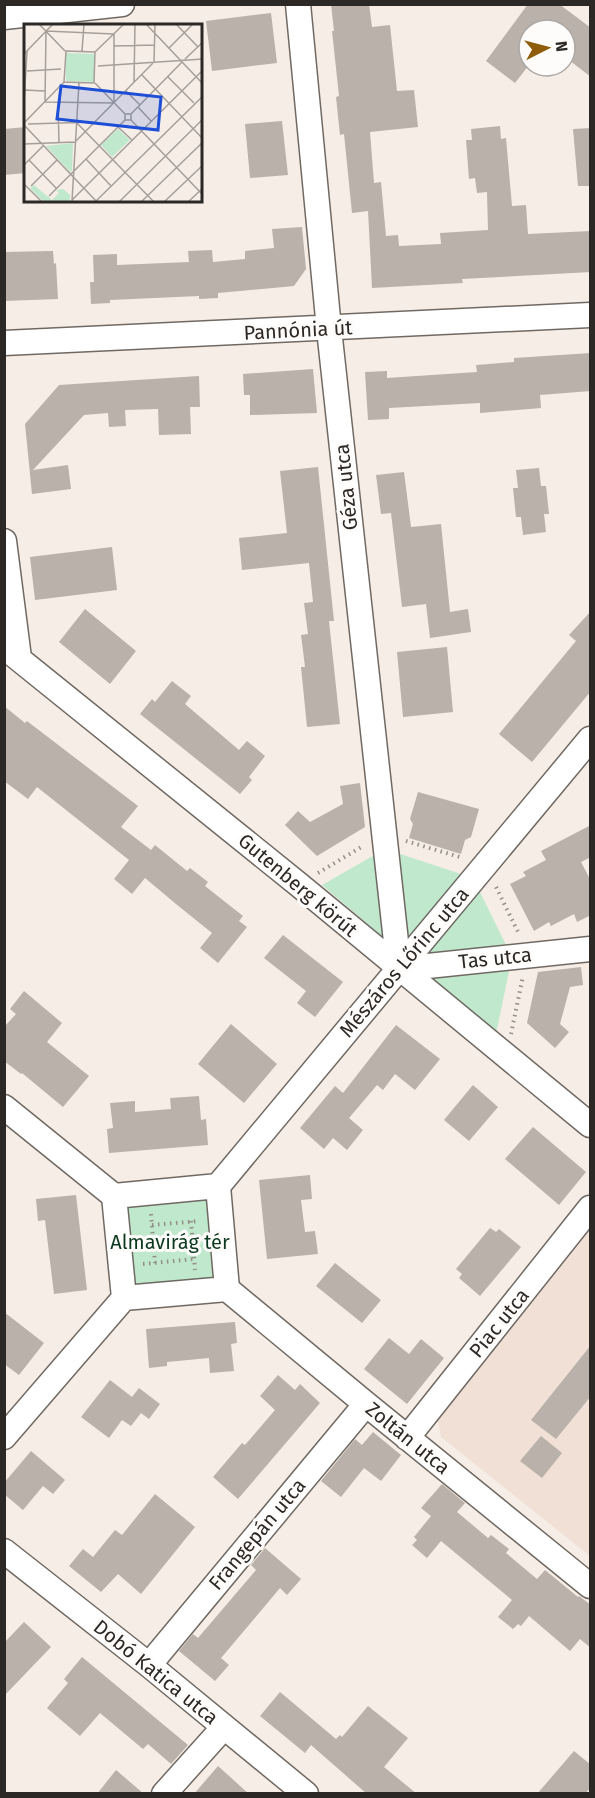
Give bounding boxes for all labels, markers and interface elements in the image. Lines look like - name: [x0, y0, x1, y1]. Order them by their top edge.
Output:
- north arrow: [517, 18, 577, 78]
- inset map: [24, 24, 202, 202]
- text: N: [551, 40, 571, 53]
- street label: Pannónia út: [243, 315, 354, 345]
- street label: Géza utca: [330, 443, 362, 531]
- street label: Gutenberg körút: [234, 828, 363, 942]
- street label: Mészáros Lőrinc utca: [334, 882, 474, 1042]
- street label: Tas utca: [457, 942, 533, 974]
- park label: Almavirág tér: [110, 1230, 230, 1254]
- street label: Piac utca: [464, 1284, 534, 1362]
- street label: Zoltán utca: [361, 1397, 455, 1479]
- street label: Frangepán utca: [203, 1473, 311, 1595]
- street label: Dobó Katica utca: [89, 1614, 223, 1730]

